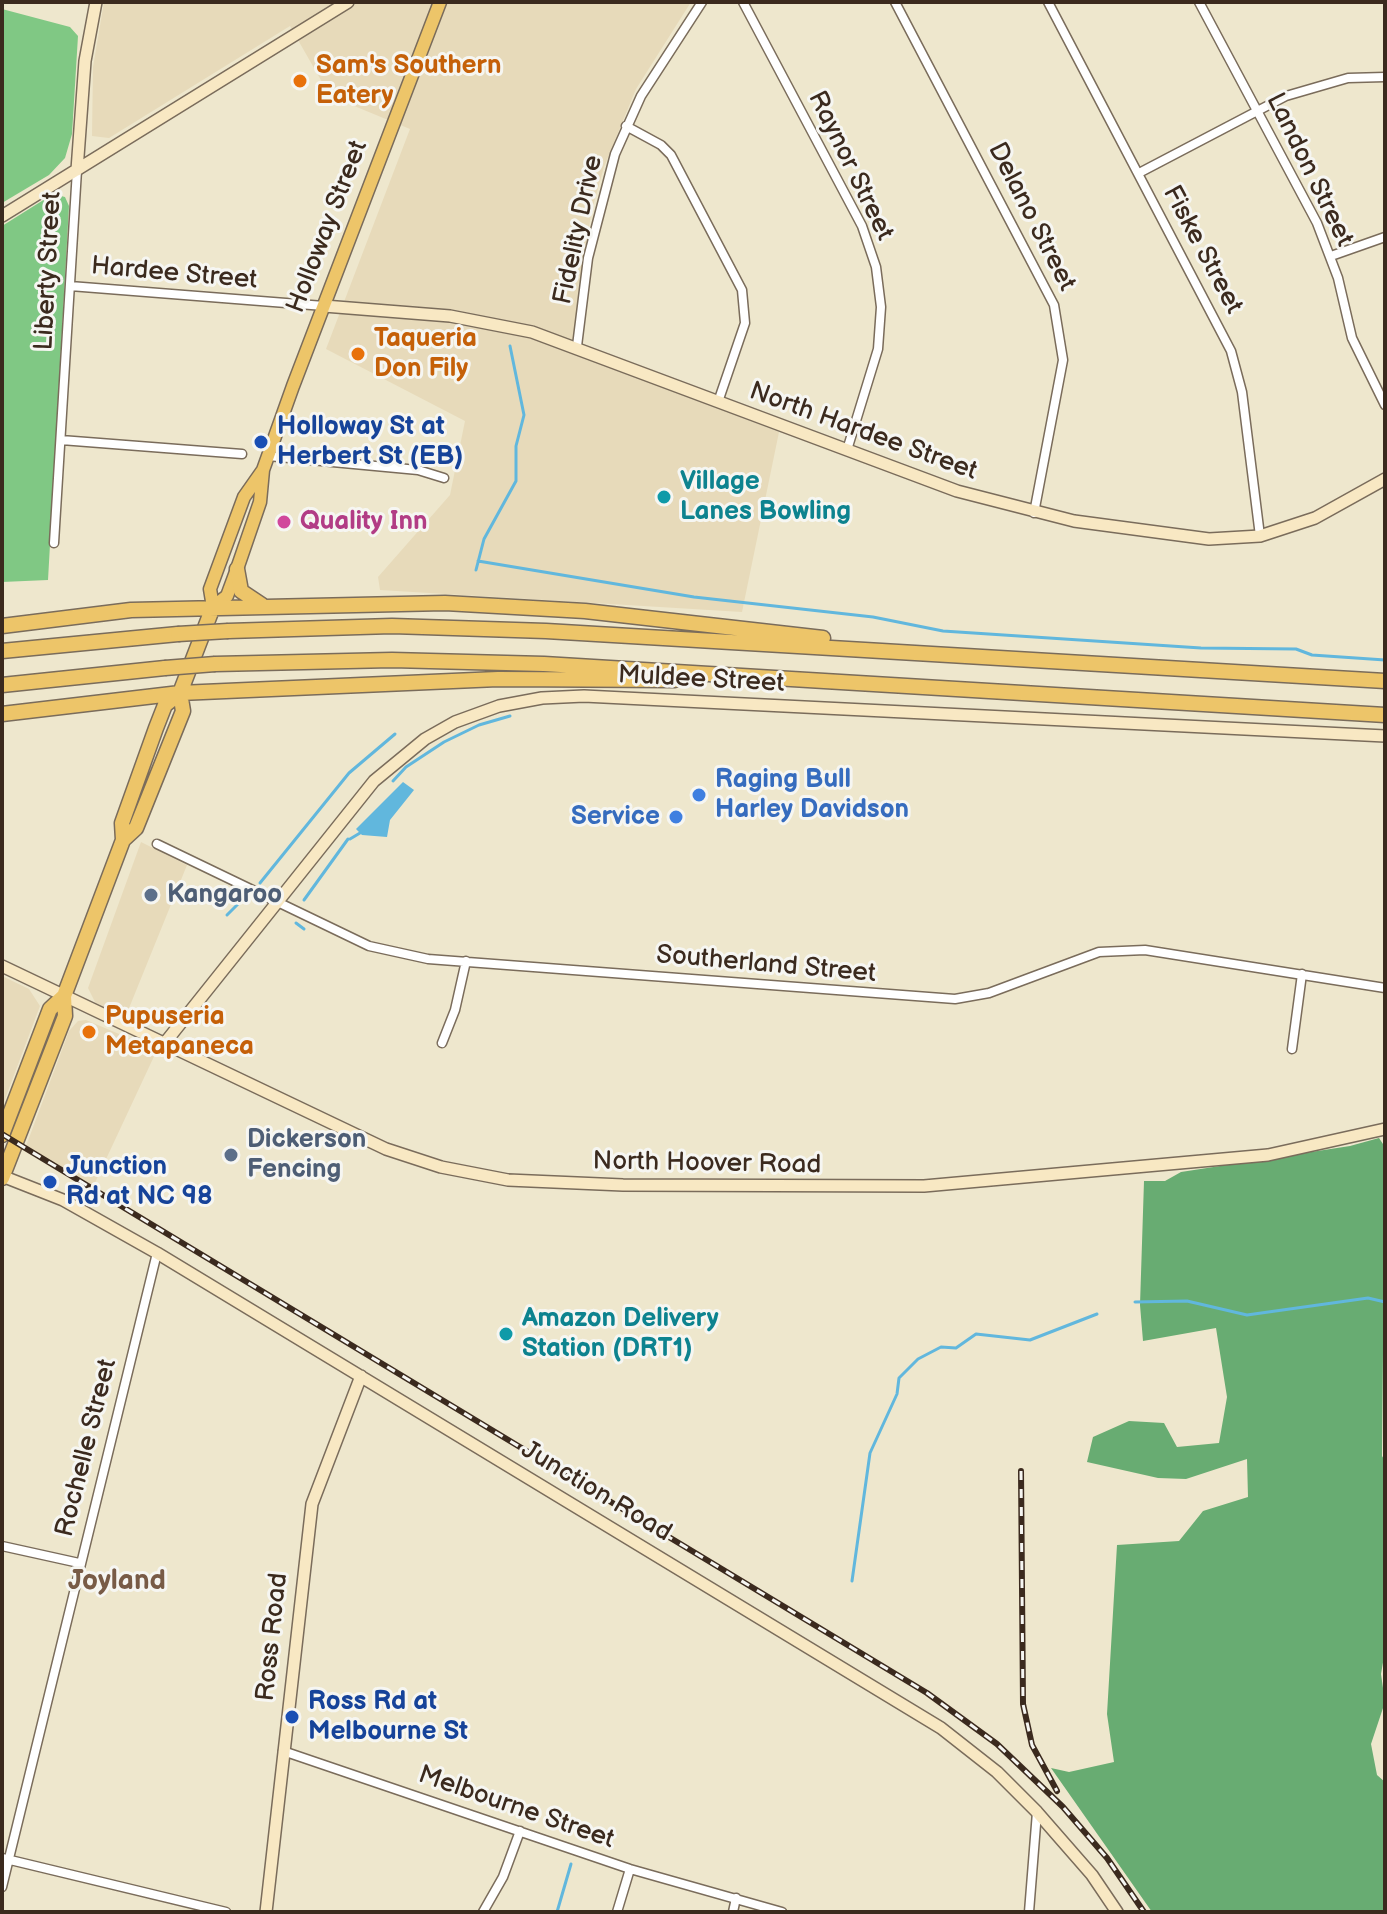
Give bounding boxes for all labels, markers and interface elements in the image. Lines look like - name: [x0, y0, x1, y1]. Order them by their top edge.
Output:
- place label: Sam's Southern Eatery: [316, 50, 501, 112]
- marker: Sam's Southern Eatery: [291, 72, 309, 90]
- street label: Raynor Street: [800, 86, 900, 246]
- street label: Landon Street: [1259, 88, 1359, 252]
- street label: Holloway Street: [281, 136, 375, 318]
- street label: Delano Street: [980, 138, 1082, 296]
- street label: Fidelity Drive: [548, 153, 610, 307]
- street label: Fiske Street: [1155, 181, 1249, 319]
- street label: Liberty Street: [29, 191, 69, 351]
- street label: Hardee Street: [90, 251, 258, 297]
- place label: Taqueria Don Fily: [374, 323, 477, 384]
- marker: Taqueria Don Fily: [349, 345, 367, 363]
- street label: North Hardee Street: [745, 376, 981, 488]
- place label: Holloway St at Herbert St (EB): [277, 411, 463, 472]
- marker: Holloway St at Herbert St (EB): [252, 433, 270, 451]
- place label: Village Lanes Bowling: [680, 466, 851, 528]
- marker: Village Lanes Bowling: [655, 488, 673, 506]
- place label: Quality Inn: [300, 506, 428, 538]
- marker: Quality Inn: [275, 513, 293, 531]
- street label: Muldee Street: [617, 660, 785, 700]
- place label: Raging Bull Harley Davidson: [715, 764, 909, 826]
- marker: Raging Bull Harley Davidson: [690, 786, 708, 804]
- place label: Service: [571, 801, 660, 833]
- marker: Service: [667, 808, 685, 826]
- place label: Kangaroo: [167, 879, 282, 911]
- marker: Kangaroo: [142, 886, 160, 904]
- street label: Southerland Street: [655, 940, 877, 990]
- place label: Pupuseria Metapaneca: [105, 1001, 254, 1062]
- marker: Pupuseria Metapaneca: [80, 1023, 98, 1041]
- place label: Dickerson Fencing: [247, 1124, 366, 1186]
- marker: Dickerson Fencing: [222, 1146, 240, 1164]
- street label: North Hoover Road: [592, 1146, 822, 1182]
- place label: Junction Rd at NC 98: [66, 1151, 213, 1212]
- marker: Junction Rd at NC 98: [41, 1173, 59, 1191]
- place label: Amazon Delivery Station (DRT1): [522, 1303, 719, 1364]
- marker: Amazon Delivery Station (DRT1): [497, 1325, 515, 1343]
- street label: Rochelle Street: [50, 1356, 124, 1540]
- street label: Junction Road: [515, 1435, 677, 1549]
- district label: Joyland: [68, 1565, 166, 1599]
- street label: Ross Road: [251, 1571, 295, 1703]
- place label: Ross Rd at Melbourne St: [308, 1686, 468, 1748]
- marker: Ross Rd at Melbourne St: [283, 1708, 301, 1726]
- street label: Melbourne Street: [414, 1760, 618, 1856]

